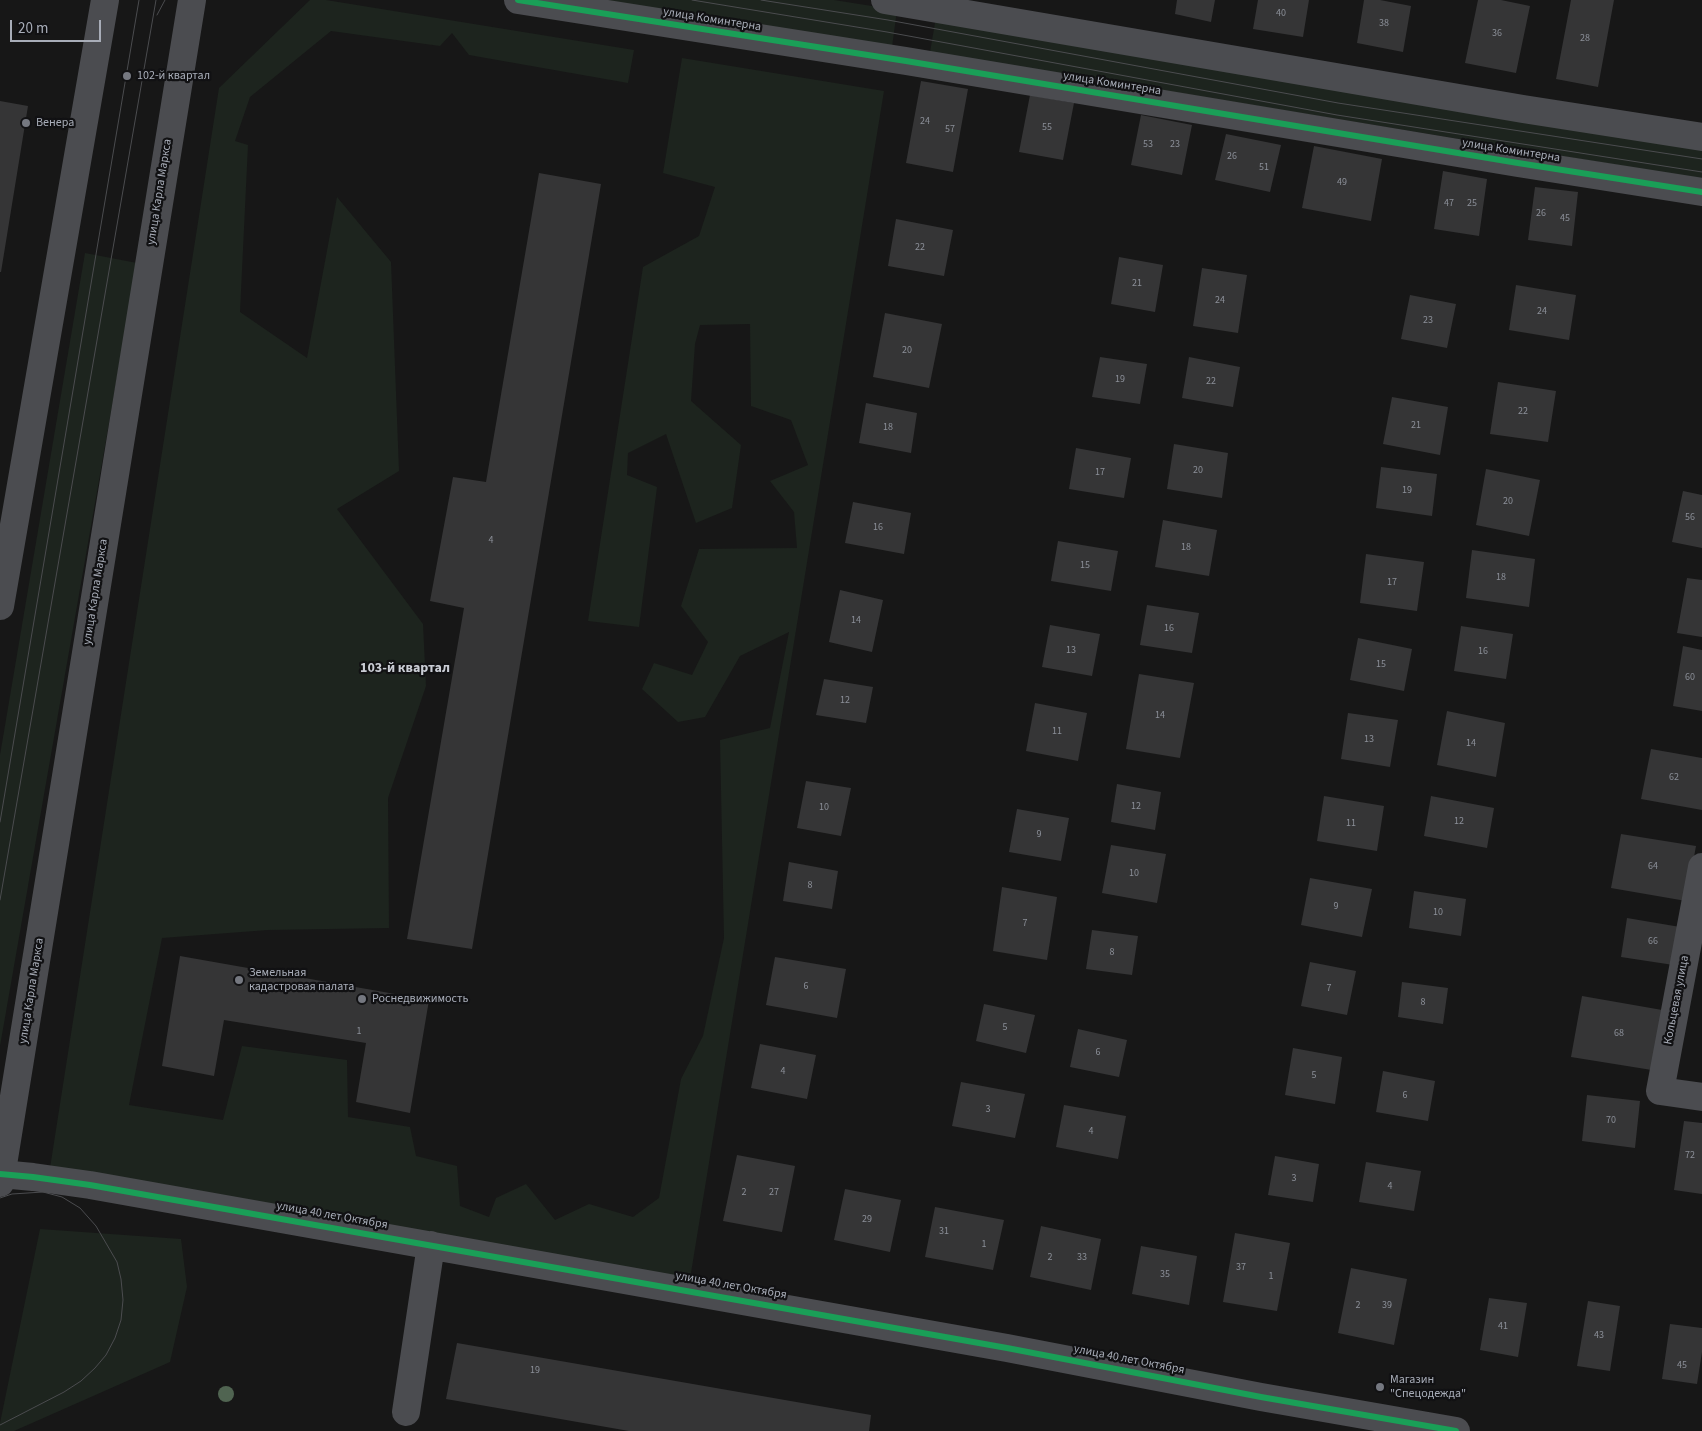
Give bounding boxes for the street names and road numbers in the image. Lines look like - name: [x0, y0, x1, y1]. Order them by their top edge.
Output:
- street label: улица Коминтерна: [662, 5, 762, 35]
- street label: улица Коминтерна: [1062, 69, 1162, 99]
- street label: улица Коминтерна: [1461, 136, 1561, 166]
- street label: улица Карла Маркса: [145, 138, 175, 246]
- street label: улица Карла Маркса: [81, 538, 111, 646]
- street label: улица Карла Маркса: [17, 937, 47, 1045]
- street label: Кольцевая улица: [1661, 954, 1693, 1046]
- street label: улица 40 лет Октября: [275, 1199, 389, 1233]
- street label: улица 40 лет Октября: [674, 1269, 788, 1303]
- street label: улица 40 лет Октября: [1072, 1342, 1186, 1378]

